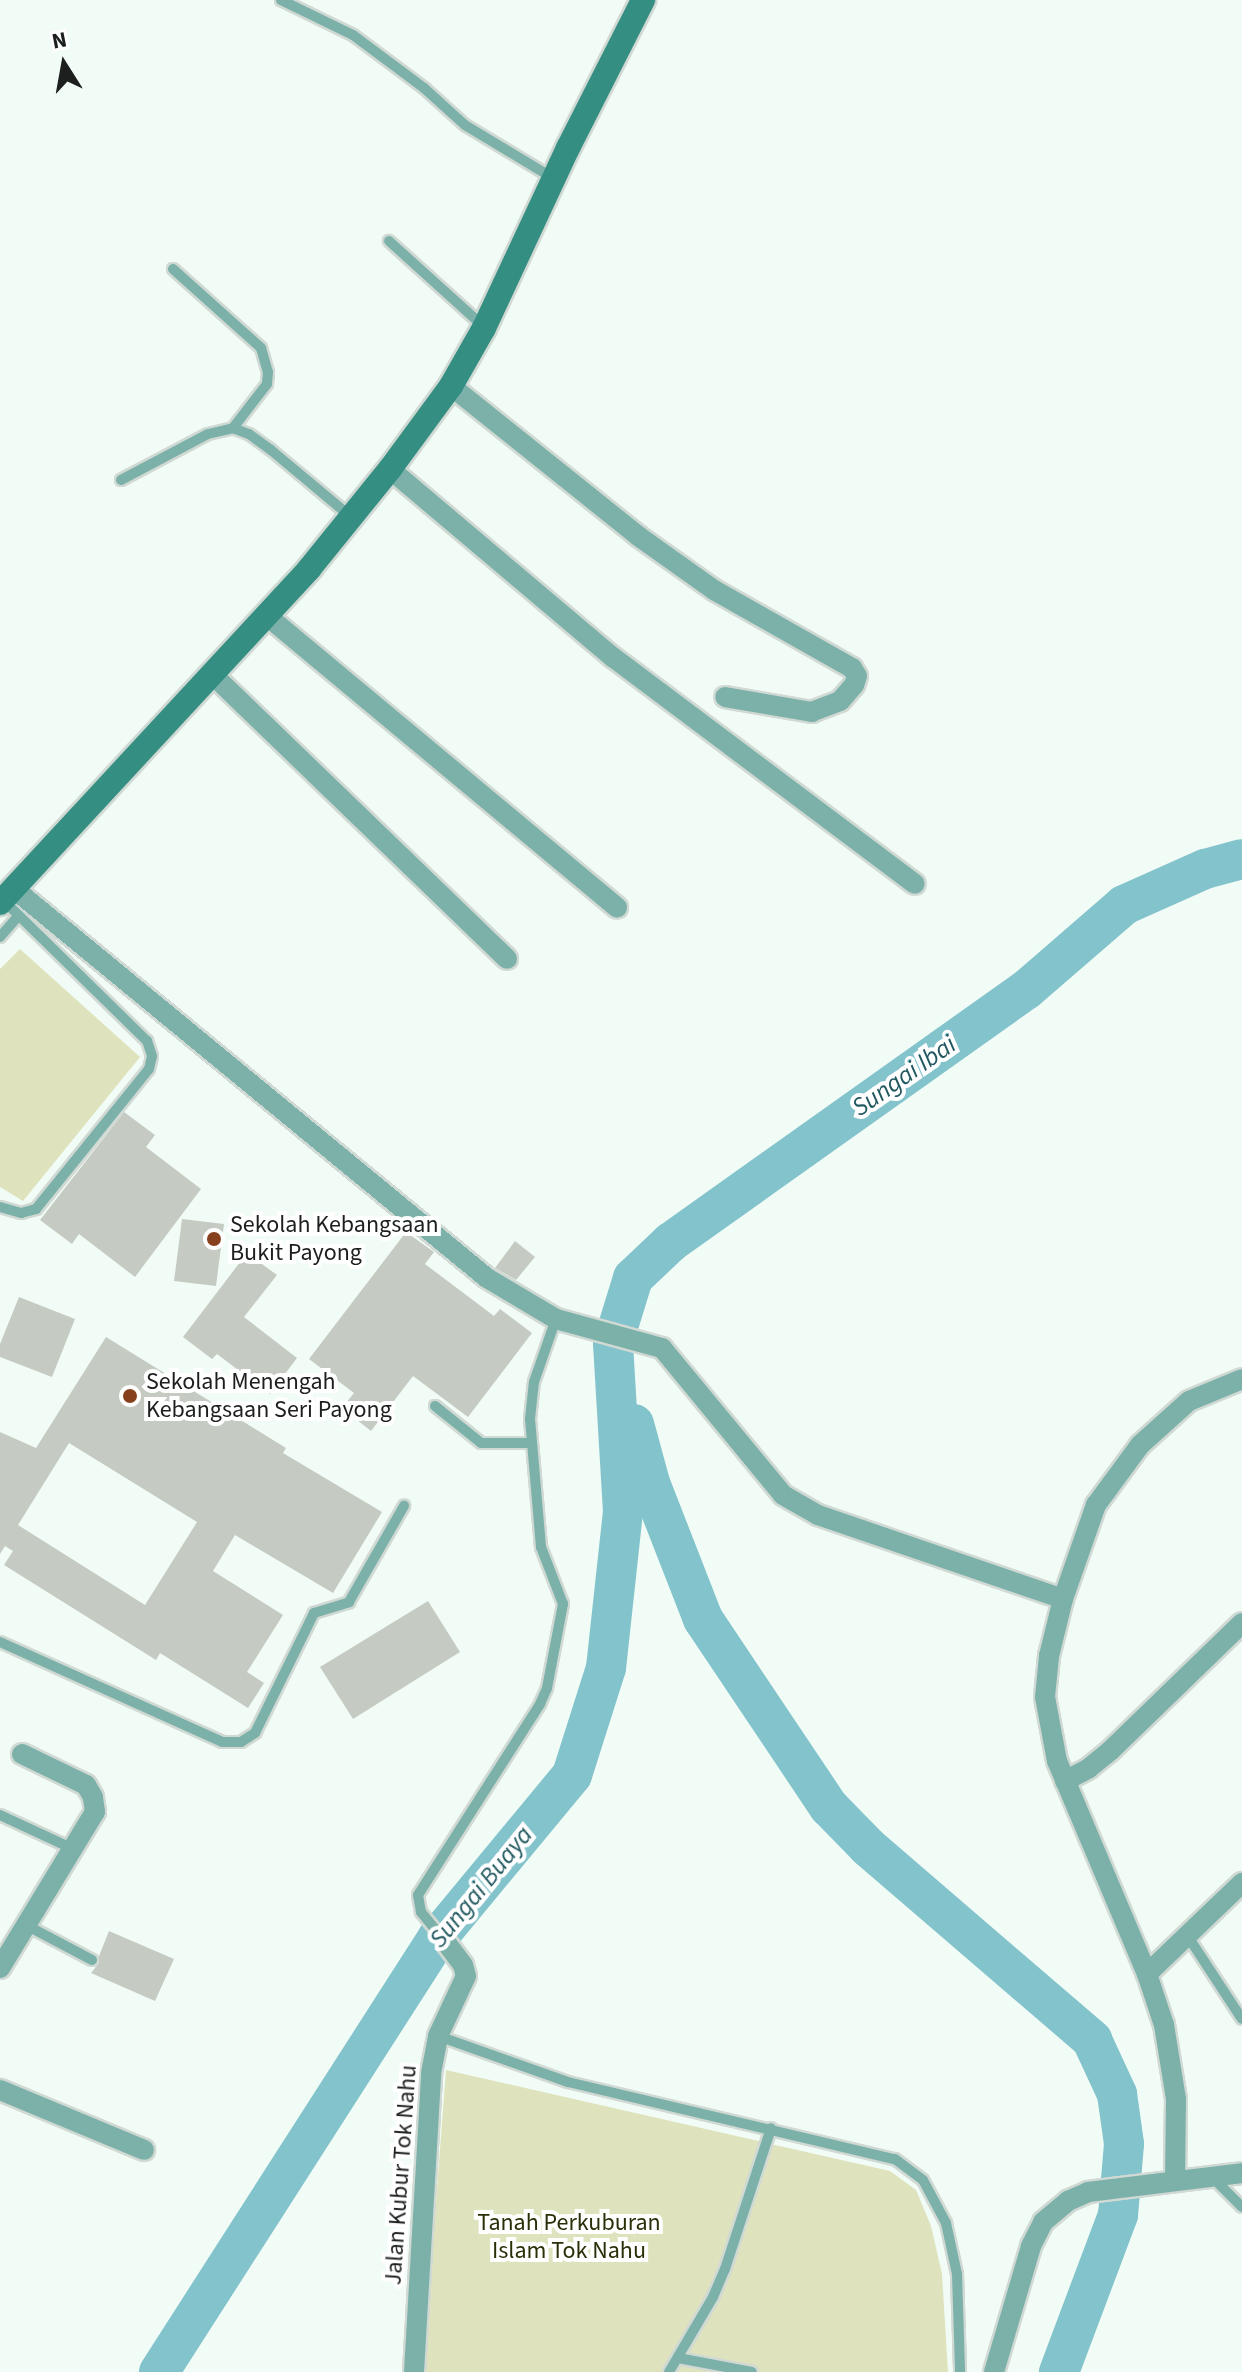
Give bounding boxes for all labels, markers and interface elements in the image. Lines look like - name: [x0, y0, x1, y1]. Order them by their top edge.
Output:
- text: N: [49, 23, 70, 58]
- north arrow: [24, 24, 104, 104]
- water label: Sungai Ibai: [846, 1029, 962, 1123]
- place label: Sekolah Kebangsaan Bukit Payong: [230, 1211, 439, 1267]
- marker: Sekolah Kebangsaan Bukit Payong: [205, 1230, 223, 1248]
- place label: Sekolah Menengah Kebangsaan Seri Payong: [146, 1368, 392, 1424]
- marker: Sekolah Menengah Kebangsaan Seri Payong: [121, 1387, 139, 1405]
- water label: Sungai Buaya: [423, 1820, 539, 1954]
- street label: Jalan Kubur Tok Nahu: [379, 2064, 423, 2286]
- park label: Tanah Perkuburan Islam Tok Nahu: [477, 2209, 661, 2265]

